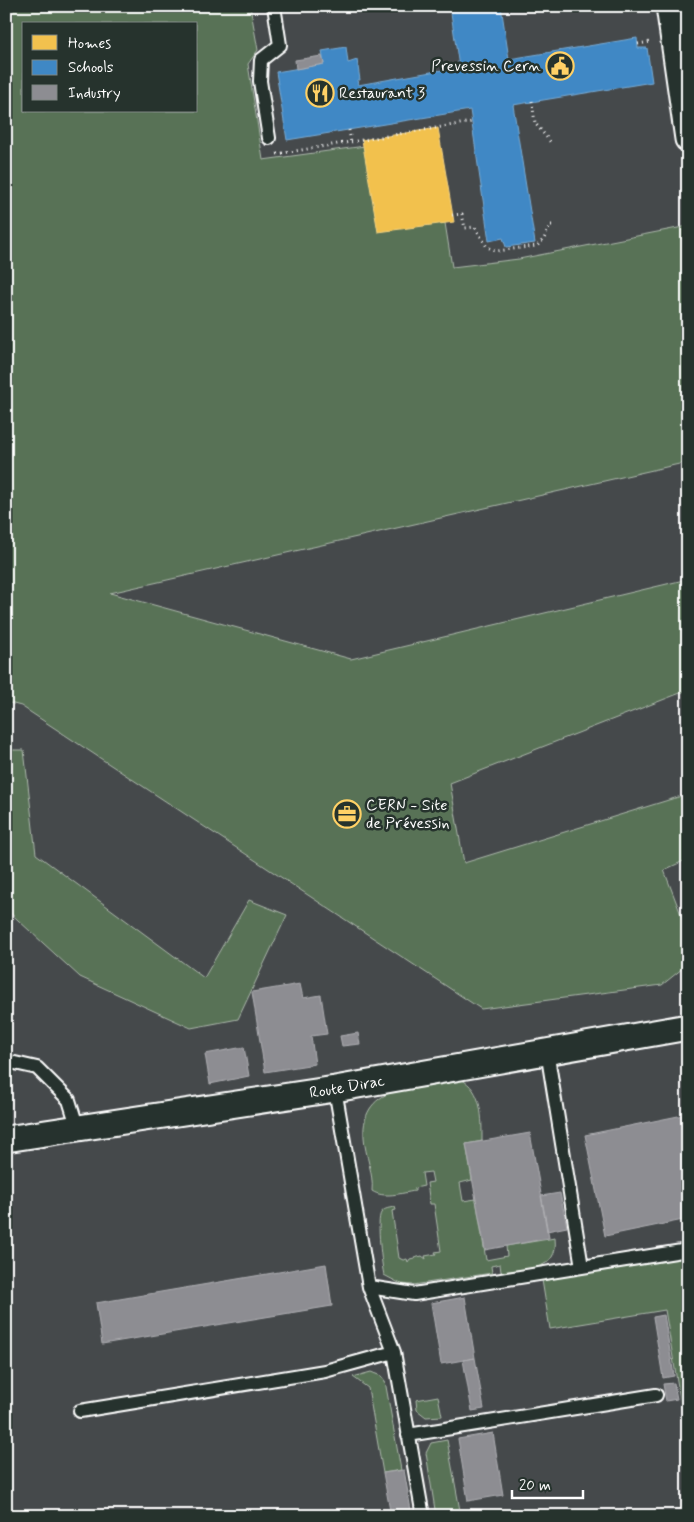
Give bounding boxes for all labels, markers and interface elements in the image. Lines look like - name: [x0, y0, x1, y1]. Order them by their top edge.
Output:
- legend: [22, 22, 198, 112]
- text: Homes: [68, 34, 111, 54]
- public building icon: Prevessin Cern: [545, 51, 575, 81]
- place label: Prevessin Cern: [431, 56, 541, 77]
- text: Schools: [68, 58, 114, 78]
- restaurant icon: Restaurant 3: [305, 78, 335, 108]
- place label: Restaurant 3: [339, 83, 425, 104]
- text: Industry: [68, 84, 121, 104]
- place label: CERN - Site de Prévessin: [366, 795, 450, 834]
- office icon: CERN - Site de Prévessin: [332, 799, 362, 829]
- street label: Route Dirac: [308, 1070, 386, 1103]
- scale bar: [512, 1467, 583, 1499]
- text: 20 m: [519, 1476, 551, 1496]

